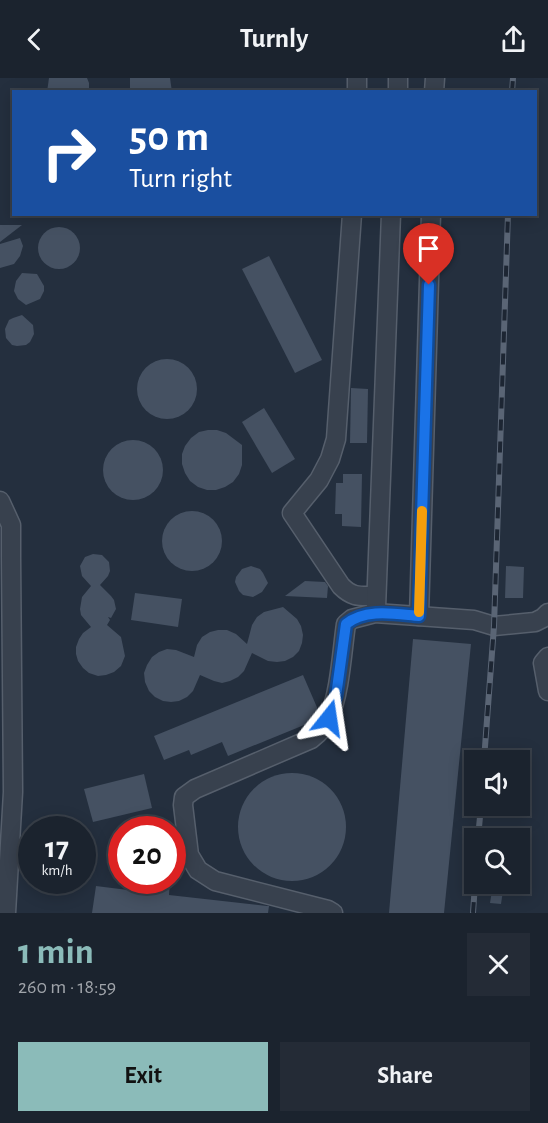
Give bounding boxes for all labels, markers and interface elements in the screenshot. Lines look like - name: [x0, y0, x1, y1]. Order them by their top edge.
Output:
- icon: back: [18, 23, 51, 56]
- icon: share: [497, 23, 530, 56]
- text: Turnly: [240, 25, 308, 52]
- icon: right: [30, 114, 108, 192]
- text: 50 m: [129, 116, 209, 158]
- text: Turn right: [129, 165, 232, 192]
- pin: [403, 223, 454, 285]
- icon: arrive: [412, 232, 445, 265]
- position arrow: [297, 686, 361, 750]
- map controls: [464, 750, 530, 894]
- button: sound: [464, 750, 530, 816]
- speed limit sign: 20: [108, 816, 186, 894]
- button: search: [464, 828, 530, 894]
- text: 17: [45, 833, 69, 863]
- text: km/h: [42, 863, 72, 878]
- button: close: [467, 933, 530, 996]
- text: 1 min: [18, 934, 94, 970]
- text: 260 m · 18:59: [18, 977, 116, 997]
- button: Exit: [18, 1042, 268, 1111]
- button: Share: [280, 1042, 530, 1111]

